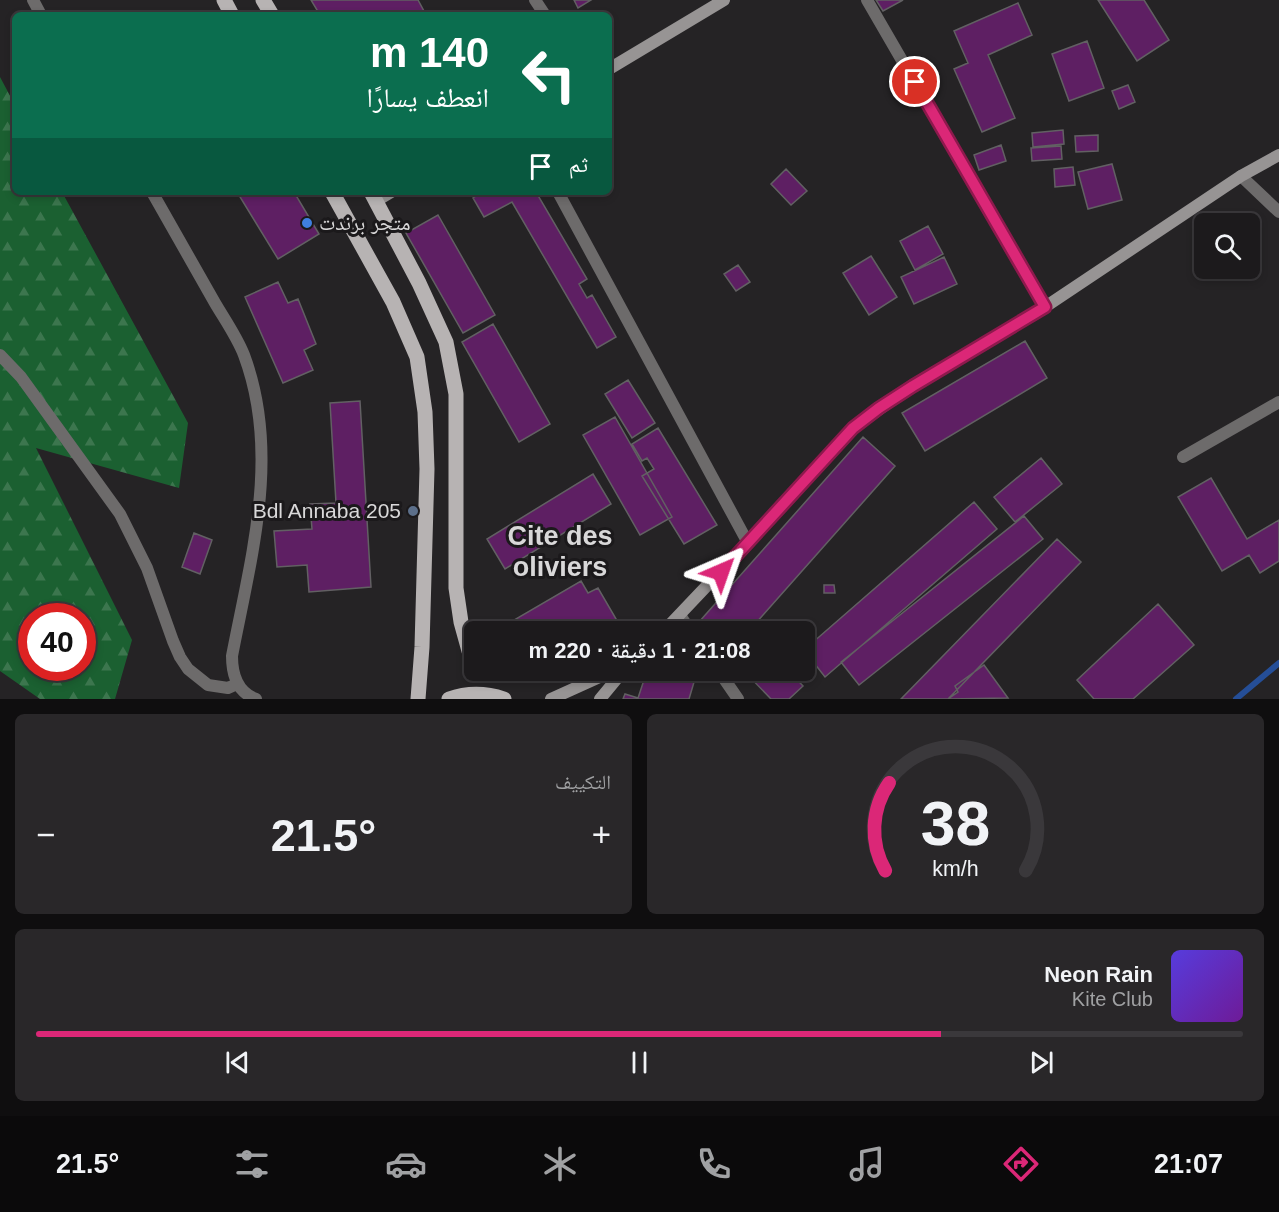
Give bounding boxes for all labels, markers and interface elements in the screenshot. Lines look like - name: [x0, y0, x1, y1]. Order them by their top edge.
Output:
- text: 140 m: [370, 29, 489, 76]
- icon: left: [510, 36, 588, 114]
- pin: [889, 56, 940, 107]
- icon: arrive: [898, 65, 931, 98]
- text: انعطف يسارًا: [367, 83, 489, 113]
- icon: arrive: [524, 150, 557, 183]
- text: ثم: [569, 152, 588, 177]
- place label: متجر برندت: [319, 211, 411, 235]
- map controls: [1194, 213, 1260, 279]
- button: search: [1194, 213, 1260, 279]
- marker: متجر برندت: [300, 216, 314, 230]
- place label: Bdl Annaba 205: [253, 499, 401, 522]
- marker: Bdl Annaba 205: [406, 504, 420, 518]
- district label: Cite des oliviers: [507, 521, 613, 582]
- position arrow: [689, 540, 753, 604]
- speed limit sign: 40: [18, 603, 96, 681]
- text: 21:08 · 1 دقيقة · 220 m: [529, 638, 750, 663]
- text: التكييف: [555, 771, 611, 793]
- text: 38: [921, 789, 990, 858]
- text: 21.5°: [271, 810, 376, 861]
- text: −: [36, 816, 55, 853]
- text: +: [592, 816, 611, 853]
- text: km/h: [932, 857, 979, 881]
- text: Neon Rain: [1044, 962, 1153, 987]
- text: Kite Club: [1072, 988, 1153, 1010]
- icon: previous: [221, 1046, 254, 1079]
- icon: pause: [623, 1046, 656, 1079]
- icon: next: [1025, 1046, 1058, 1079]
- icon: filters: [231, 1143, 273, 1185]
- icon: car: [385, 1143, 427, 1185]
- icon: climate: [539, 1143, 581, 1185]
- icon: phone: [693, 1143, 735, 1185]
- icon: music: [846, 1143, 888, 1185]
- icon: directions: [1000, 1143, 1042, 1185]
- text: 21.5°: [56, 1149, 119, 1179]
- text: 21:07: [1154, 1149, 1223, 1179]

